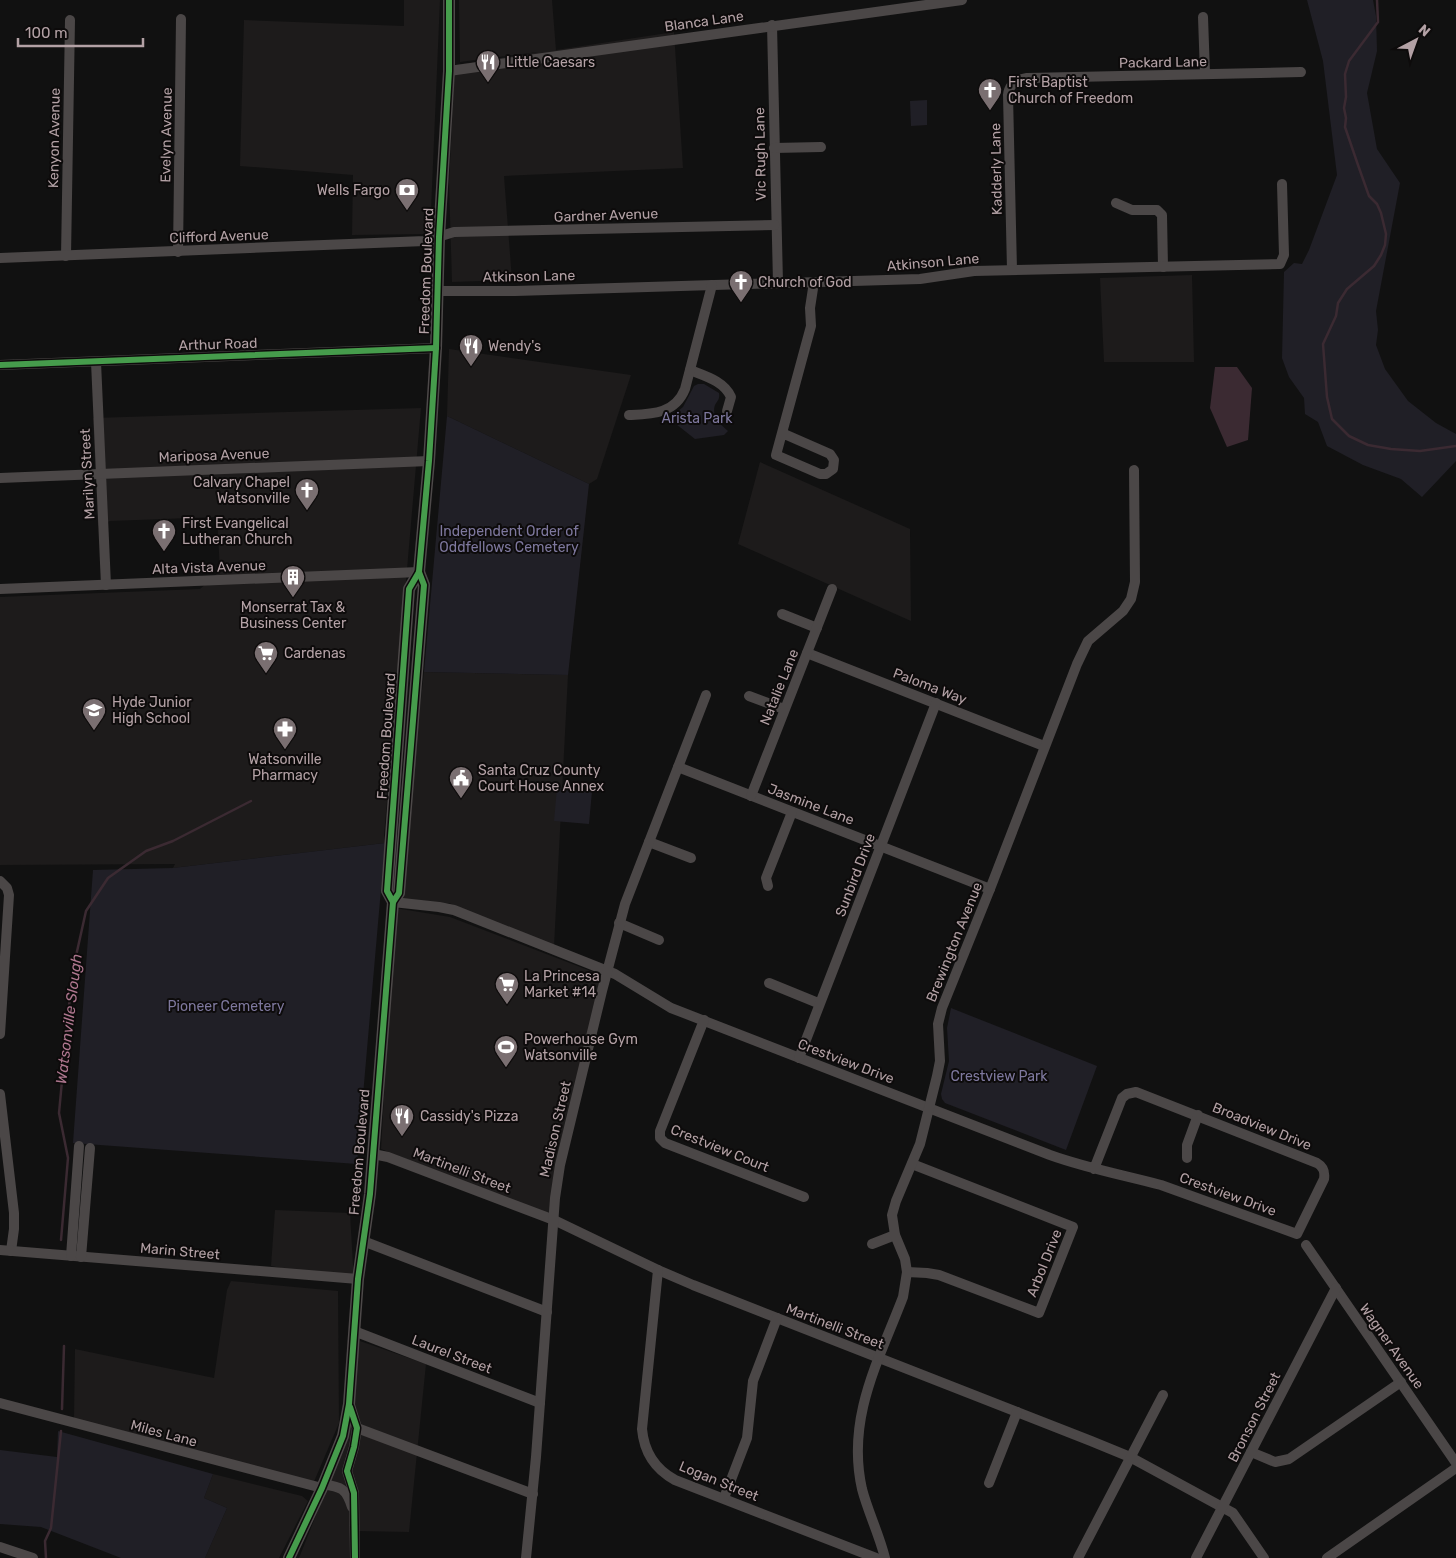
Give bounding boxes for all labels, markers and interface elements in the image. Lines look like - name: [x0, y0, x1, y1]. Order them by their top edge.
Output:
- street label: Blanca Lane: [663, 8, 745, 35]
- scale bar: [18, 15, 142, 47]
- north arrow: [1391, 15, 1441, 65]
- text: N: [1415, 21, 1434, 40]
- text: 100 m: [25, 24, 67, 42]
- restaurant icon: Little Caesars: [475, 49, 501, 83]
- street label: Packard Lane: [1119, 53, 1207, 72]
- place label: Little Caesars: [506, 54, 595, 71]
- place label: First Baptist Church of Freedom: [1008, 74, 1133, 107]
- church icon: First Baptist Church of Freedom: [977, 77, 1003, 111]
- street label: Evelyn Avenue: [157, 87, 176, 183]
- street label: Kenyon Avenue: [45, 88, 64, 188]
- street label: Vic Rugh Lane: [751, 107, 770, 201]
- street label: Kadderly Lane: [987, 123, 1006, 215]
- bank icon: Wells Fargo: [394, 177, 420, 211]
- place label: Wells Fargo: [317, 182, 390, 199]
- street label: Gardner Avenue: [554, 205, 659, 226]
- street label: Freedom Boulevard: [416, 207, 437, 335]
- street label: Clifford Avenue: [169, 226, 269, 247]
- street label: Atkinson Lane: [886, 250, 980, 275]
- street label: Atkinson Lane: [483, 267, 576, 286]
- church icon: Church of God: [728, 269, 754, 303]
- place label: Church of God: [758, 274, 852, 291]
- restaurant icon: Wendy's: [458, 333, 484, 367]
- street label: Arthur Road: [178, 335, 258, 354]
- place label: Wendy's: [488, 338, 541, 355]
- park label: Arista Park: [662, 410, 733, 427]
- street label: Marilyn Street: [77, 428, 98, 520]
- street label: Mariposa Avenue: [158, 445, 270, 466]
- place label: Calvary Chapel Watsonville: [193, 474, 290, 507]
- church icon: Calvary Chapel Watsonville: [294, 477, 320, 511]
- place label: First Evangelical Lutheran Church: [182, 515, 293, 548]
- church icon: First Evangelical Lutheran Church: [151, 518, 177, 552]
- park label: Independent Order of Oddfellows Cemetery: [439, 523, 579, 556]
- street label: Alta Vista Avenue: [152, 557, 266, 578]
- building icon: Monserrat Tax & Business Center: [280, 564, 306, 598]
- place label: Monserrat Tax & Business Center: [240, 599, 347, 632]
- supermarket icon: Cardenas: [253, 640, 279, 674]
- place label: Cardenas: [284, 645, 346, 662]
- street label: Natalie Lane: [756, 646, 802, 728]
- street label: Paloma Way: [891, 665, 969, 708]
- street label: Freedom Boulevard: [374, 672, 399, 800]
- place label: Hyde Junior High School: [112, 694, 192, 727]
- school or university icon: Hyde Junior High School: [81, 697, 107, 731]
- pharmacy icon: Watsonville Pharmacy: [272, 716, 298, 750]
- place label: Watsonville Pharmacy: [248, 751, 322, 784]
- place label: Santa Cruz County Court House Annex: [478, 762, 605, 795]
- public building icon: Santa Cruz County Court House Annex: [448, 765, 474, 799]
- street label: Jasmine Lane: [765, 780, 857, 829]
- street label: Sunbird Drive: [832, 831, 879, 919]
- street label: Brewington Avenue: [923, 880, 986, 1005]
- water label: Watsonville Slough: [52, 953, 86, 1085]
- place label: La Princesa Market #14: [524, 968, 600, 1001]
- supermarket icon: La Princesa Market #14: [494, 971, 520, 1005]
- park label: Pioneer Cemetery: [168, 998, 285, 1015]
- place label: Powerhouse Gym Watsonville: [524, 1031, 638, 1064]
- sports icon: Powerhouse Gym Watsonville: [493, 1034, 519, 1068]
- street label: Crestview Drive: [795, 1035, 897, 1088]
- park label: Crestview Park: [950, 1068, 1048, 1085]
- street label: Madison Street: [536, 1079, 575, 1179]
- street label: Freedom Boulevard: [346, 1088, 373, 1216]
- street label: Broadview Drive: [1210, 1099, 1314, 1154]
- restaurant icon: Cassidy's Pizza: [389, 1103, 415, 1137]
- place label: Cassidy's Pizza: [420, 1108, 518, 1125]
- street label: Crestview Court: [668, 1121, 772, 1176]
- street label: Martinelli Street: [410, 1144, 514, 1197]
- street label: Crestview Drive: [1177, 1169, 1279, 1220]
- street label: Arbol Drive: [1023, 1227, 1066, 1300]
- street label: Marin Street: [139, 1240, 221, 1263]
- street label: Martinelli Street: [783, 1300, 887, 1353]
- street label: Wagner Avenue: [1356, 1300, 1427, 1392]
- street label: Laurel Street: [409, 1331, 495, 1378]
- street label: Bronson Street: [1224, 1369, 1285, 1465]
- street label: Miles Lane: [129, 1416, 199, 1451]
- street label: Logan Street: [677, 1458, 762, 1505]

